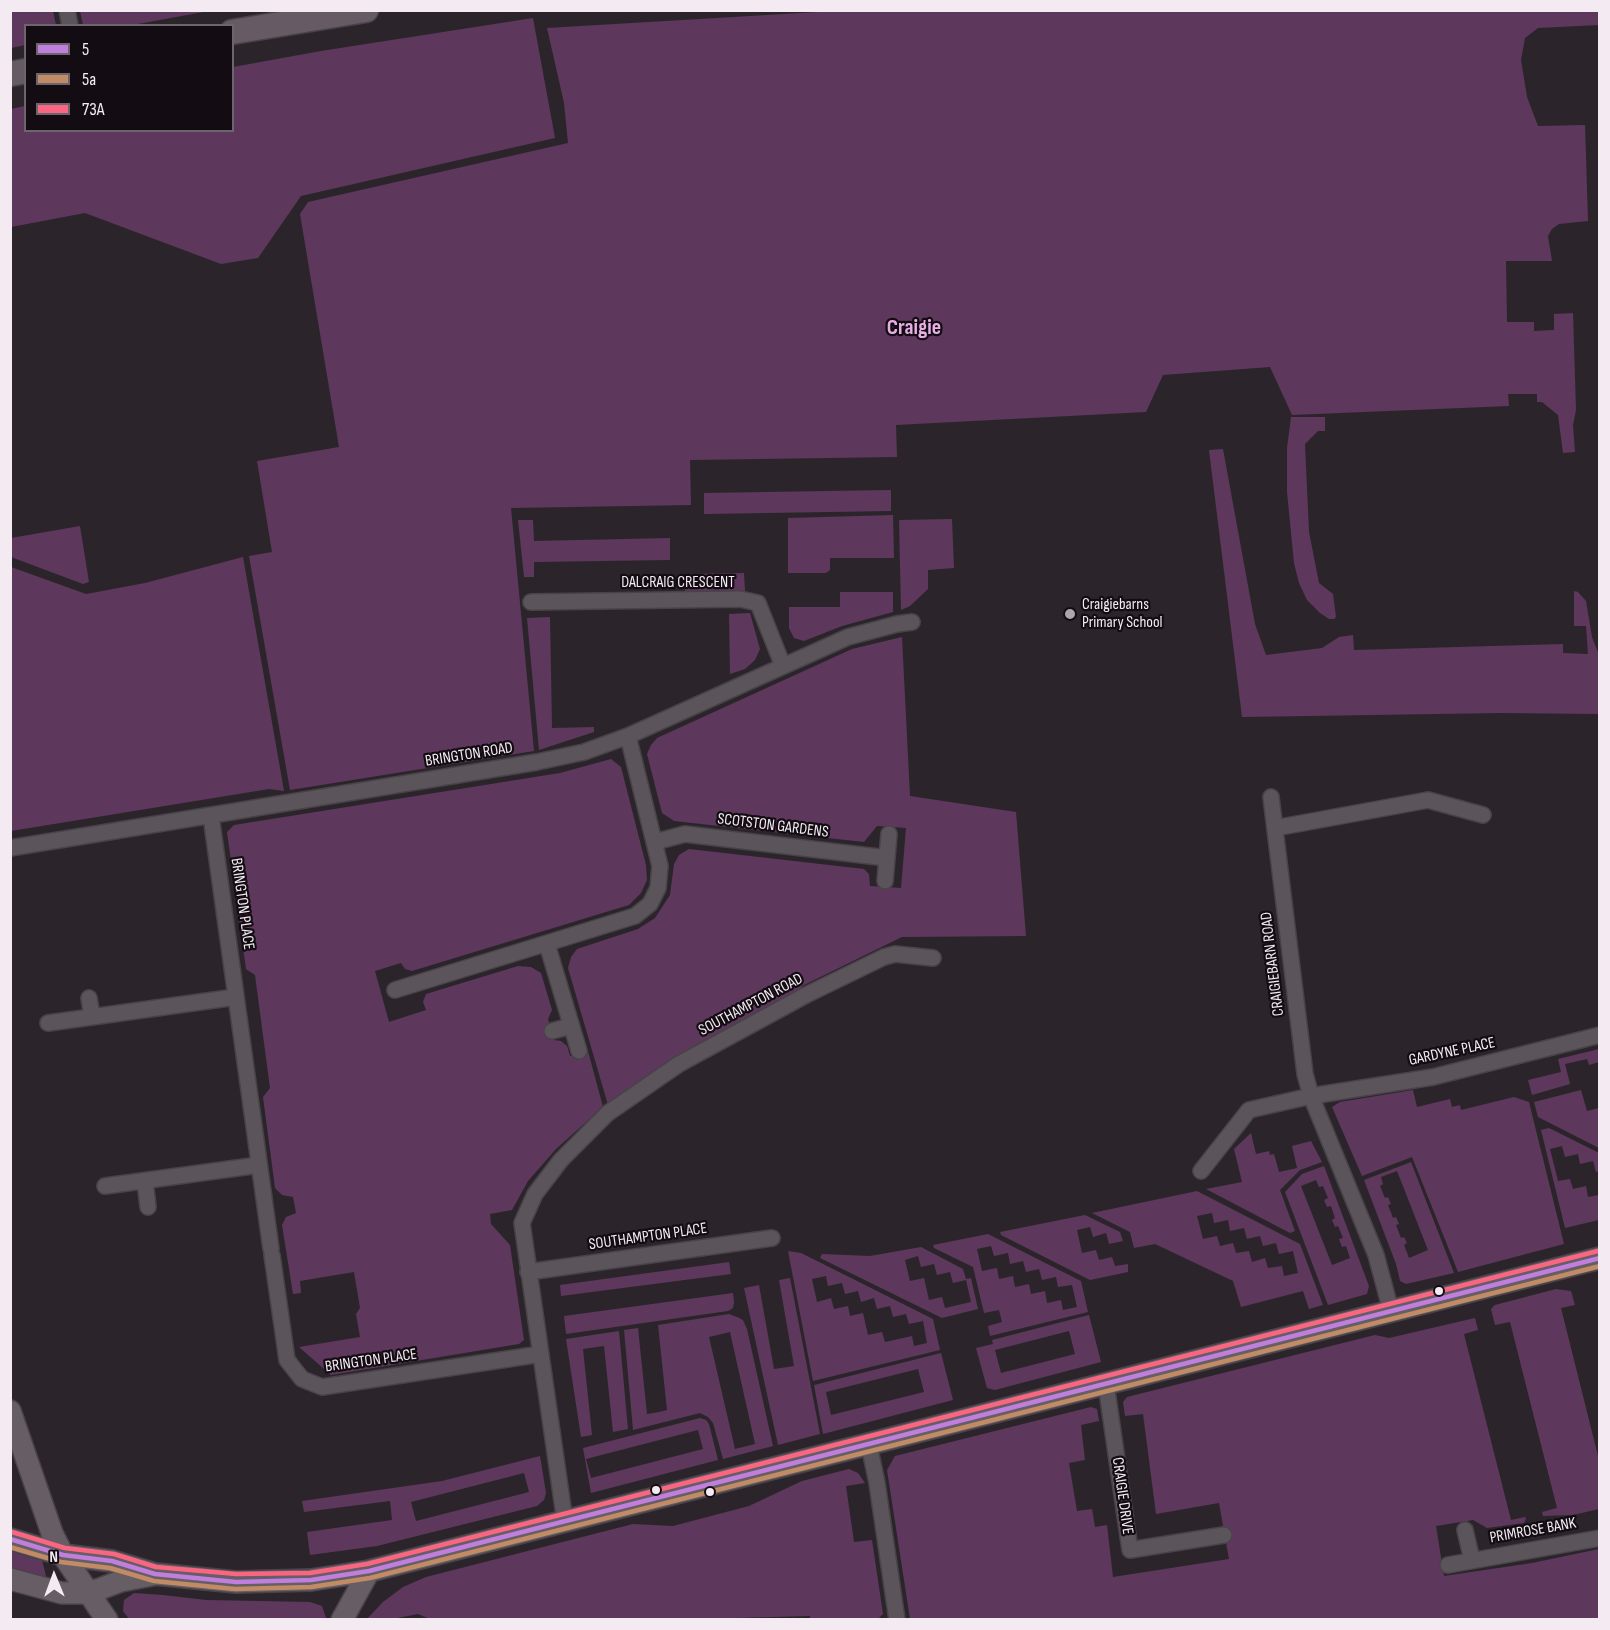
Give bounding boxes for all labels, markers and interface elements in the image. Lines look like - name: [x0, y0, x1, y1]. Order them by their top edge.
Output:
- legend: [24, 24, 234, 132]
- text: 5: [82, 39, 89, 60]
- text: 5a: [82, 69, 96, 90]
- text: 73A: [82, 99, 104, 120]
- district label: Craigie: [887, 315, 941, 341]
- street label: DALCRAIG CRESCENT: [621, 573, 735, 593]
- place label: Craigiebarns Primary School: [1082, 595, 1163, 633]
- marker: Craigiebarns Primary School: [1063, 607, 1077, 621]
- street label: BRINGTON ROAD: [424, 739, 514, 771]
- street label: SCOTSTON GARDENS: [716, 810, 830, 842]
- street label: BRINGTON PLACE: [226, 857, 258, 951]
- street label: CRAIGIEBARN ROAD: [1257, 911, 1289, 1017]
- street label: SOUTHAMPTON ROAD: [696, 970, 806, 1040]
- street label: GARDYNE PLACE: [1407, 1033, 1497, 1071]
- street label: SOUTHAMPTON PLACE: [588, 1219, 708, 1255]
- unlabelled marker: [1433, 1285, 1445, 1297]
- street label: BRINGTON PLACE: [324, 1345, 418, 1377]
- street label: CRAIGIE DRIVE: [1107, 1456, 1137, 1536]
- unlabelled marker: [650, 1484, 662, 1496]
- unlabelled marker: [704, 1486, 716, 1498]
- street label: PRIMROSE BANK: [1488, 1514, 1578, 1548]
- north arrow: [24, 1546, 84, 1606]
- text: N: [49, 1548, 58, 1567]

